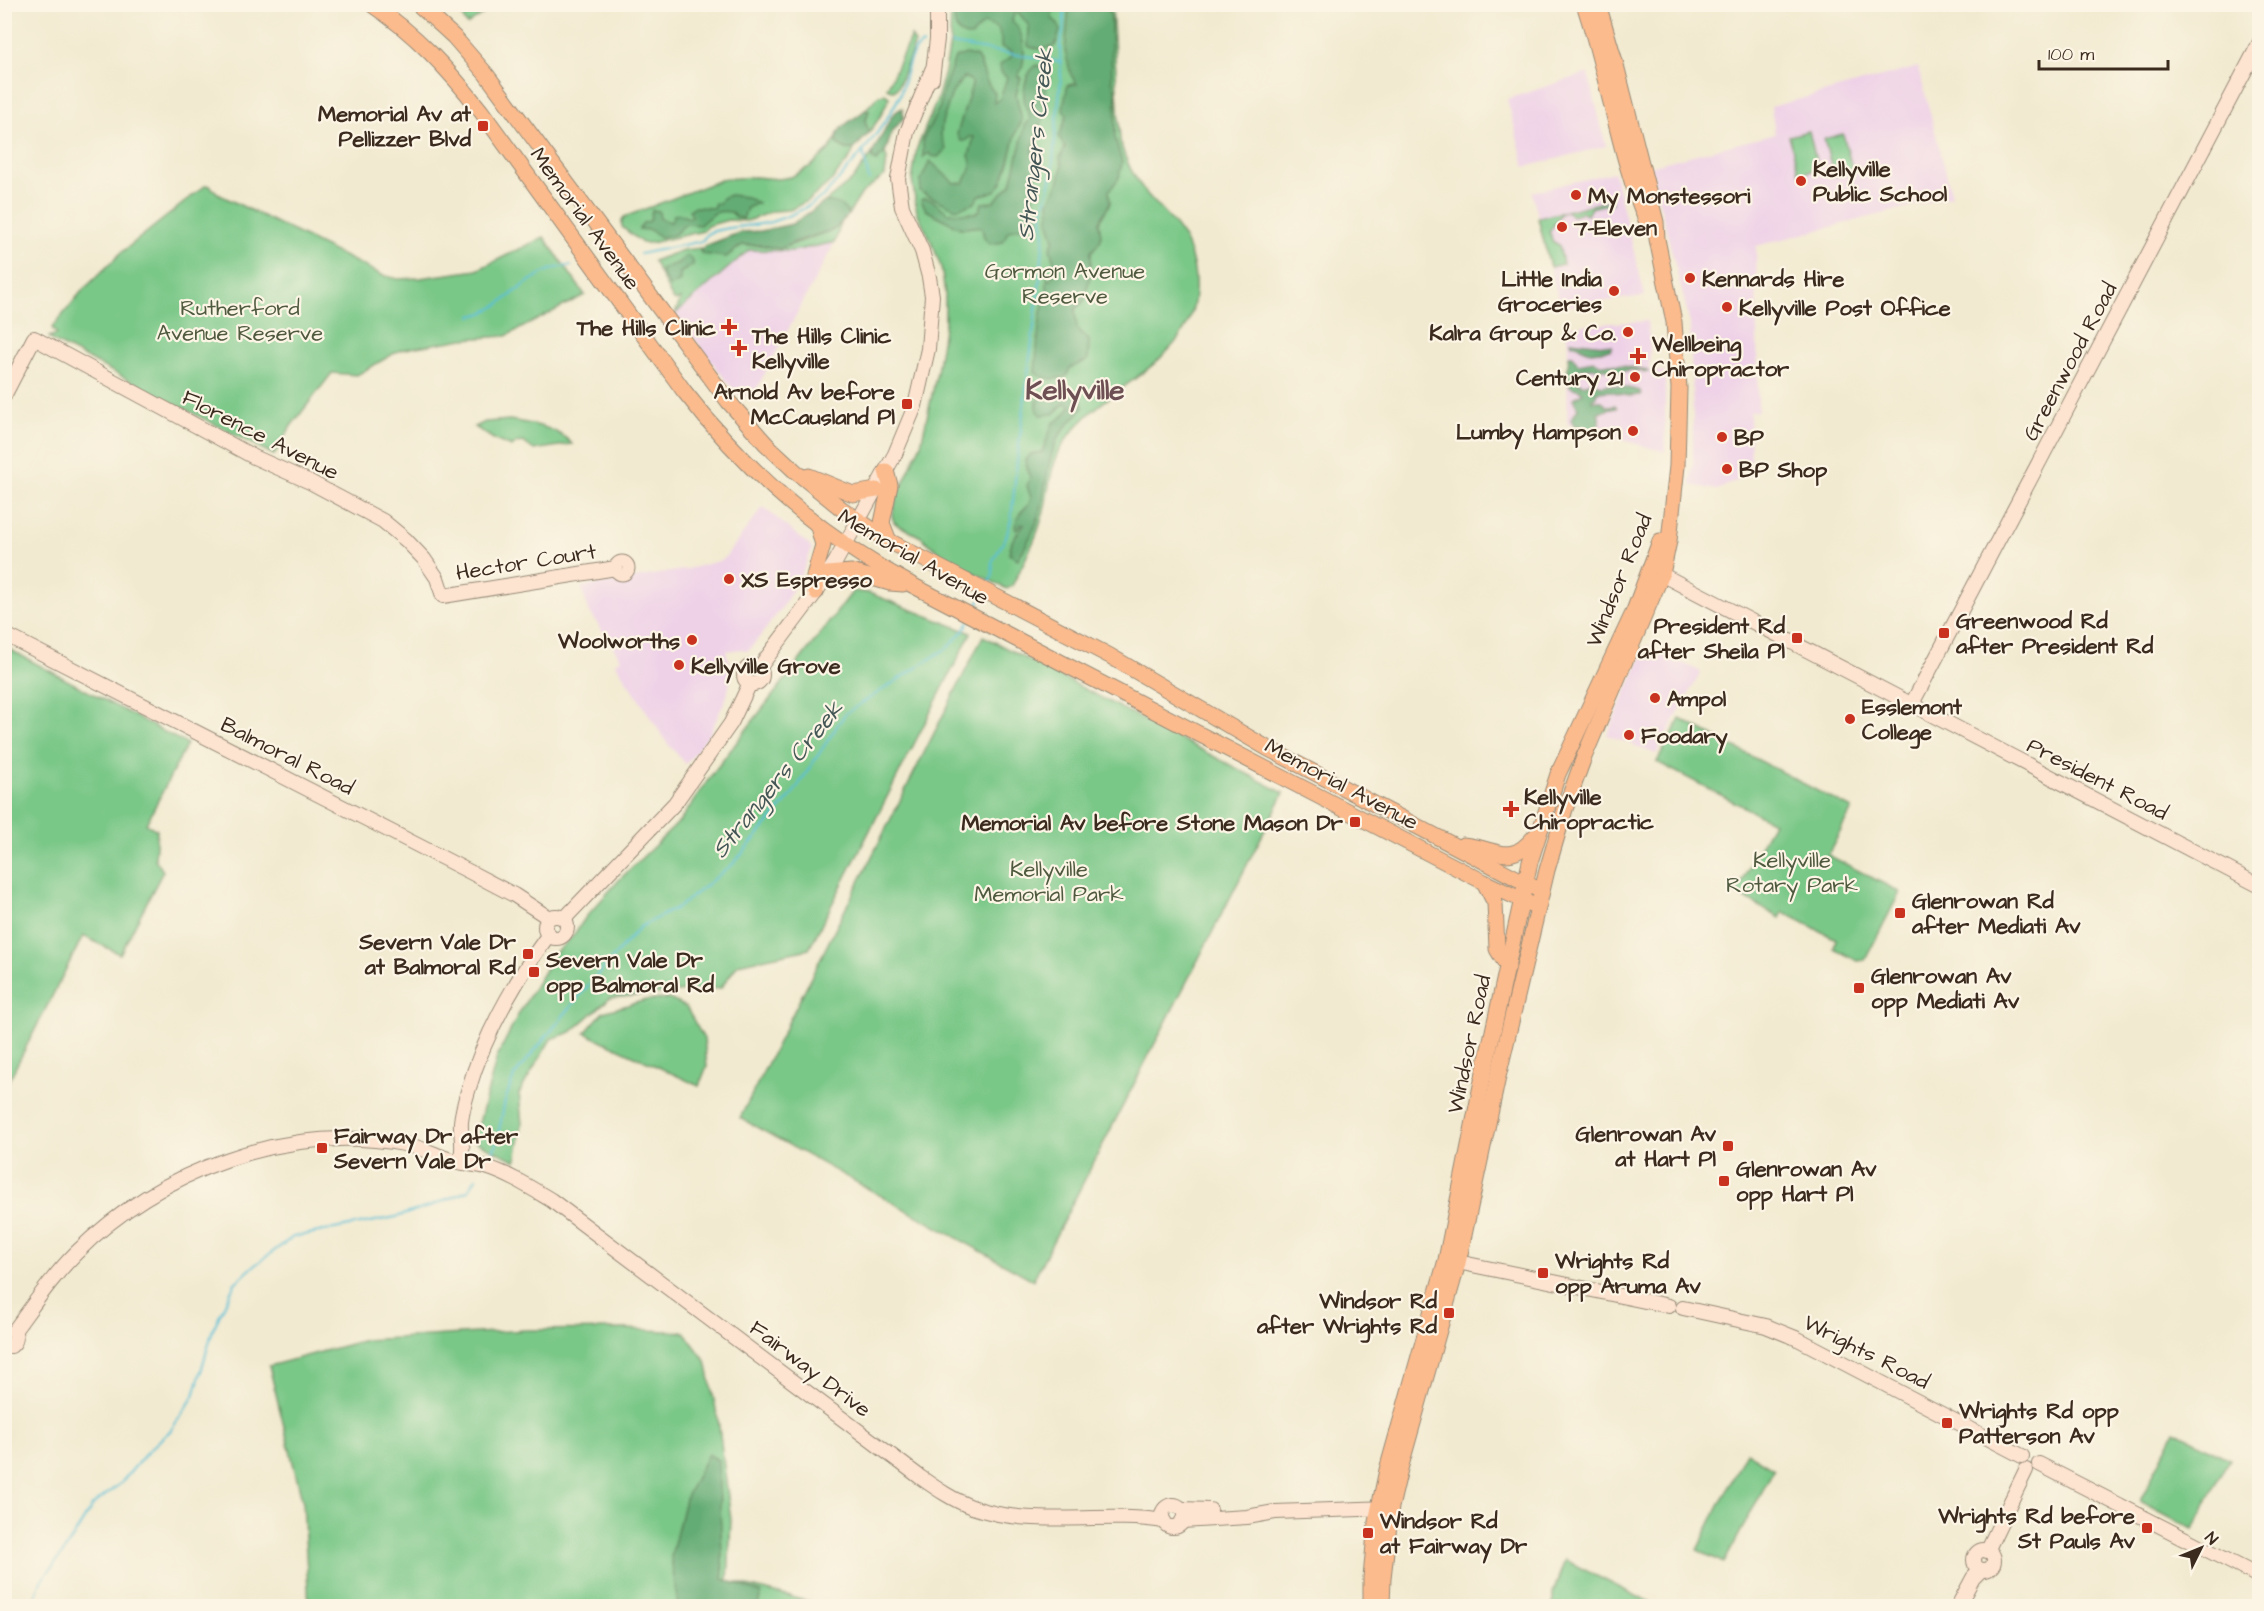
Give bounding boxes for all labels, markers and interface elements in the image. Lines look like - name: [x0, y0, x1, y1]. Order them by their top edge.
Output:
- scale bar: [2039, 33, 2168, 71]
- text: 100 m: [2048, 42, 2094, 67]
- water label: Strangers Creek: [1009, 45, 1064, 242]
- place label: Memorial Av at Pellizzer Blvd: [318, 99, 472, 155]
- marker: Memorial Av at Pellizzer Blvd: [476, 119, 490, 133]
- street label: Memorial Avenue: [522, 141, 647, 297]
- place label: Kellyville Public School: [1813, 154, 1948, 210]
- marker: Kellyville Public School: [1794, 174, 1808, 188]
- place label: My Monstessori: [1588, 181, 1751, 214]
- marker: My Monstessori: [1569, 188, 1583, 202]
- place label: 7-Eleven: [1573, 213, 1657, 244]
- marker: 7-Eleven: [1555, 220, 1569, 234]
- park label: Gormon Avenue Reserve: [985, 256, 1145, 312]
- place label: Little India Groceries: [1498, 264, 1603, 320]
- place label: Kennards Hire: [1702, 264, 1844, 295]
- marker: Kennards Hire: [1683, 271, 1697, 285]
- street label: Greenwood Road: [2015, 277, 2125, 446]
- marker: Little India Groceries: [1607, 284, 1621, 298]
- park label: Rutherford Avenue Reserve: [157, 293, 323, 349]
- place label: Kellyville Post Office: [1739, 293, 1951, 326]
- marker: Kellyville Post Office: [1720, 300, 1734, 314]
- place label: The Hills Clinic: [576, 313, 716, 344]
- marker: The Hills Clinic: [720, 318, 738, 336]
- place label: Kalra Group & Co.: [1429, 318, 1616, 349]
- place label: The Hills Clinic Kellyville: [751, 321, 891, 379]
- marker: Kalra Group & Co.: [1621, 325, 1635, 339]
- place label: Wellbeing Chiropractor: [1651, 329, 1790, 385]
- marker: The Hills Clinic Kellyville: [730, 339, 748, 357]
- marker: Wellbeing Chiropractor: [1629, 347, 1647, 365]
- place label: Century 21: [1516, 363, 1623, 396]
- marker: Century 21: [1628, 370, 1642, 384]
- district label: Kellyville: [1026, 371, 1124, 413]
- place label: Arnold Av before McCausland Pl: [714, 377, 896, 433]
- street label: Florence Avenue: [177, 382, 344, 488]
- marker: Arnold Av before McCausland Pl: [900, 397, 914, 411]
- place label: Lumby Hampson: [1456, 417, 1621, 450]
- place label: BP: [1734, 423, 1765, 454]
- marker: Lumby Hampson: [1626, 424, 1640, 438]
- marker: BP: [1715, 430, 1729, 444]
- place label: BP Shop: [1739, 455, 1828, 486]
- marker: BP Shop: [1720, 462, 1734, 476]
- street label: Memorial Avenue: [832, 501, 995, 613]
- street label: Windsor Road: [1579, 509, 1660, 652]
- street label: Hector Court: [454, 536, 599, 589]
- place label: XS Espresso: [741, 565, 873, 596]
- marker: XS Espresso: [722, 572, 736, 586]
- place label: Greenwood Rd after President Rd: [1955, 606, 2154, 662]
- place label: President Rd after Sheila Pl: [1637, 611, 1786, 667]
- place label: Woolworths: [557, 626, 680, 657]
- marker: Greenwood Rd after President Rd: [1937, 626, 1951, 640]
- marker: President Rd after Sheila Pl: [1790, 631, 1804, 645]
- marker: Woolworths: [685, 633, 699, 647]
- place label: Kellyville Grove: [691, 651, 841, 684]
- marker: Kellyville Grove: [672, 658, 686, 672]
- place label: Ampol: [1667, 684, 1727, 715]
- marker: Ampol: [1648, 691, 1662, 705]
- place label: Esslemont College: [1862, 692, 1963, 749]
- water label: Strangers Creek: [704, 693, 854, 866]
- street label: Balmoral Road: [215, 709, 359, 803]
- marker: Esslemont College: [1843, 712, 1857, 726]
- place label: Foodary: [1641, 721, 1729, 754]
- marker: Foodary: [1622, 728, 1636, 742]
- street label: President Road: [2021, 730, 2173, 828]
- street label: Memorial Avenue: [1259, 731, 1424, 838]
- place label: Kellyville Chiropractic: [1524, 782, 1654, 838]
- marker: Kellyville Chiropractic: [1502, 800, 1520, 818]
- place label: Memorial Av before Stone Mason Dr: [961, 808, 1344, 839]
- marker: Memorial Av before Stone Mason Dr: [1348, 815, 1362, 829]
- park label: Kellyville Rotary Park: [1726, 845, 1859, 902]
- park label: Kellyville Memorial Park: [974, 854, 1124, 910]
- place label: Glenrowan Rd after Mediati Av: [1911, 886, 2081, 942]
- marker: Glenrowan Rd after Mediati Av: [1893, 906, 1907, 920]
- place label: Severn Vale Dr at Balmoral Rd: [358, 927, 517, 983]
- place label: Severn Vale Dr opp Balmoral Rd: [545, 945, 715, 1001]
- marker: Severn Vale Dr at Balmoral Rd: [521, 947, 535, 961]
- place label: Glenrowan Av opp Mediati Av: [1871, 961, 2020, 1017]
- marker: Severn Vale Dr opp Balmoral Rd: [527, 965, 541, 979]
- street label: Windsor Road: [1440, 972, 1499, 1117]
- marker: Glenrowan Av opp Mediati Av: [1852, 981, 1866, 995]
- place label: Glenrowan Av at Hart Pl: [1576, 1119, 1717, 1175]
- place label: Fairway Dr after Severn Vale Dr: [333, 1121, 519, 1177]
- marker: Glenrowan Av at Hart Pl: [1721, 1139, 1735, 1153]
- marker: Fairway Dr after Severn Vale Dr: [315, 1141, 329, 1155]
- place label: Glenrowan Av opp Hart Pl: [1736, 1154, 1877, 1210]
- marker: Glenrowan Av opp Hart Pl: [1717, 1174, 1731, 1188]
- place label: Wrights Rd opp Aruma Av: [1554, 1246, 1701, 1302]
- marker: Wrights Rd opp Aruma Av: [1536, 1266, 1550, 1280]
- place label: Windsor Rd after Wrights Rd: [1256, 1286, 1438, 1343]
- marker: Windsor Rd after Wrights Rd: [1442, 1306, 1456, 1320]
- street label: Wrights Road: [1797, 1307, 1935, 1398]
- street label: Fairway Drive: [742, 1313, 877, 1426]
- place label: Wrights Rd opp Patterson Av: [1958, 1396, 2120, 1452]
- marker: Wrights Rd opp Patterson Av: [1940, 1416, 1954, 1430]
- place label: Wrights Rd before St Pauls Av: [1937, 1501, 2136, 1557]
- place label: Windsor Rd at Fairway Dr: [1379, 1506, 1528, 1564]
- north arrow: [2171, 1518, 2231, 1578]
- marker: Wrights Rd before St Pauls Av: [2140, 1521, 2154, 1535]
- marker: Windsor Rd at Fairway Dr: [1361, 1526, 1375, 1540]
- text: N: [2200, 1527, 2223, 1550]

